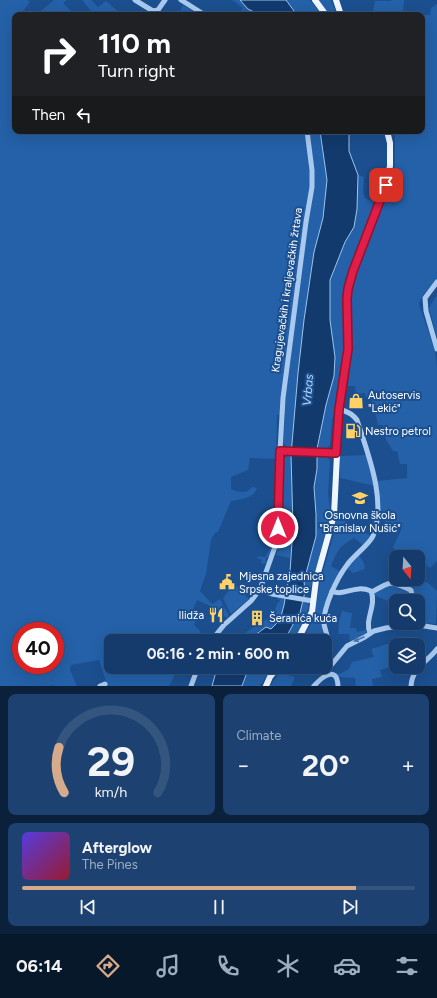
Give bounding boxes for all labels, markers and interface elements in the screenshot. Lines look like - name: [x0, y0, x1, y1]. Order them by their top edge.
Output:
- text: 110 m: [98, 26, 171, 60]
- icon: right: [32, 28, 84, 80]
- text: Turn right: [98, 60, 175, 82]
- icon: left: [73, 104, 95, 126]
- text: Then: [32, 106, 65, 124]
- pin: [369, 168, 403, 202]
- icon: arrive: [375, 174, 397, 196]
- street label: Kragujevačkih i kraljevačkih žrtava: [269, 207, 305, 373]
- water label: Vrbas: [300, 373, 316, 406]
- place label: Autoservis "Lekić": [368, 389, 420, 415]
- shop icon: Autoservis "Lekić": [347, 392, 365, 410]
- fuel station icon: Nestro petrol: [344, 422, 362, 440]
- place label: Nestro petrol: [365, 425, 431, 438]
- school or university icon: Osnovna škola "Branislav Nušić": [351, 489, 369, 507]
- position arrow: [257, 507, 299, 549]
- place label: Osnovna škola "Branislav Nušić": [319, 509, 401, 535]
- north arrow: [389, 550, 425, 586]
- map controls: [389, 550, 425, 674]
- place label: Mjesna zajednica Srpske toplice: [239, 570, 324, 596]
- public building icon: Mjesna zajednica Srpske toplice: [218, 573, 236, 591]
- button: search: [389, 594, 425, 630]
- restaurant icon: Ilidža: [207, 606, 225, 624]
- place label: Ilidža: [179, 609, 204, 622]
- building icon: Šeranića kuća: [248, 609, 266, 627]
- place label: Šeranića kuća: [269, 611, 337, 625]
- speed limit sign: 40: [12, 622, 64, 674]
- one-way arrow: [353, 637, 365, 643]
- button: layers: [389, 638, 425, 674]
- text: 06:16 · 2 min · 600 m: [147, 645, 289, 663]
- text: Climate: [237, 728, 281, 743]
- text: 29: [87, 735, 135, 785]
- text: 20°: [302, 747, 350, 784]
- text: −: [237, 752, 250, 779]
- text: +: [401, 752, 415, 779]
- text: km/h: [95, 782, 128, 800]
- text: Afterglow: [82, 839, 152, 857]
- text: The Pines: [82, 857, 138, 872]
- icon: previous: [77, 896, 99, 918]
- icon: pause: [208, 896, 230, 918]
- icon: next: [339, 896, 361, 918]
- icon: directions: [94, 952, 122, 980]
- icon: music: [154, 952, 182, 980]
- icon: phone: [214, 952, 242, 980]
- icon: climate: [274, 952, 302, 980]
- icon: car: [333, 952, 361, 980]
- icon: filters: [393, 952, 421, 980]
- text: 06:14: [16, 955, 62, 977]

